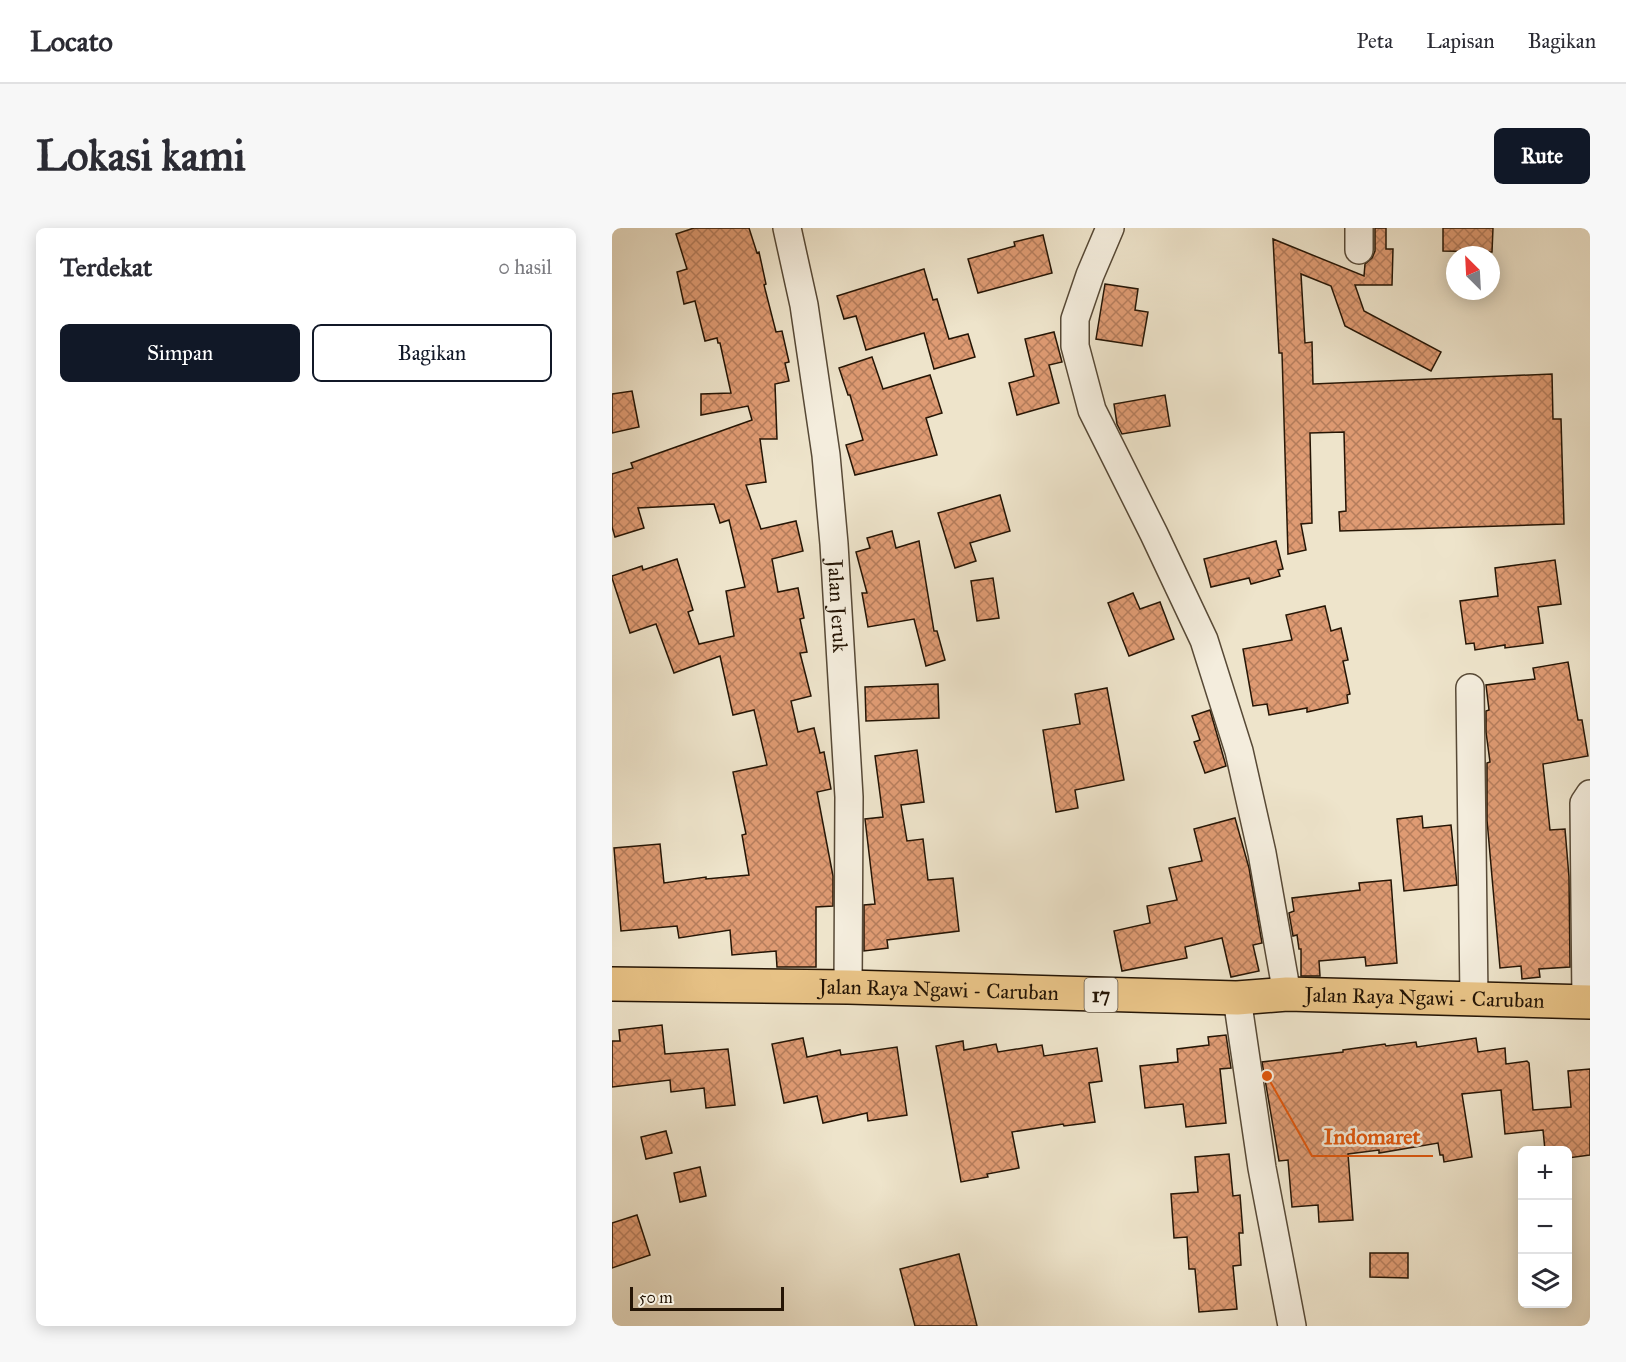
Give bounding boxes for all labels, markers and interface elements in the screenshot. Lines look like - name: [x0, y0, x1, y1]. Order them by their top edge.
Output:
- text: Locato: [30, 24, 113, 59]
- text: Peta: [1357, 28, 1393, 54]
- text: Lapisan: [1426, 28, 1495, 54]
- text: Bagikan: [1528, 28, 1596, 54]
- button: Rute: [1494, 128, 1590, 184]
- text: Lokasi kami: [36, 130, 246, 182]
- north arrow: [1446, 246, 1500, 300]
- text: Terdekat: [60, 251, 152, 283]
- text: 0 hasil: [498, 255, 552, 279]
- button: Simpan: [60, 324, 300, 382]
- button: Bagikan: [312, 324, 552, 382]
- street label: Jalan Jeruk: [822, 557, 853, 654]
- street label: Jalan Raya Ngawi - Caruban: [817, 974, 1059, 1006]
- road number: 17: [1084, 978, 1118, 1012]
- street label: Jalan Raya Ngawi - Caruban: [1302, 981, 1545, 1014]
- callout: Indomaret: [1312, 1116, 1433, 1156]
- text: Indomaret: [1324, 1123, 1420, 1150]
- map controls: [1518, 1146, 1572, 1308]
- button: +: [1518, 1146, 1572, 1200]
- button: −: [1518, 1200, 1572, 1254]
- button: layers: [1518, 1254, 1572, 1308]
- scale bar: [630, 1284, 784, 1312]
- text: 50 m: [639, 1288, 673, 1307]

